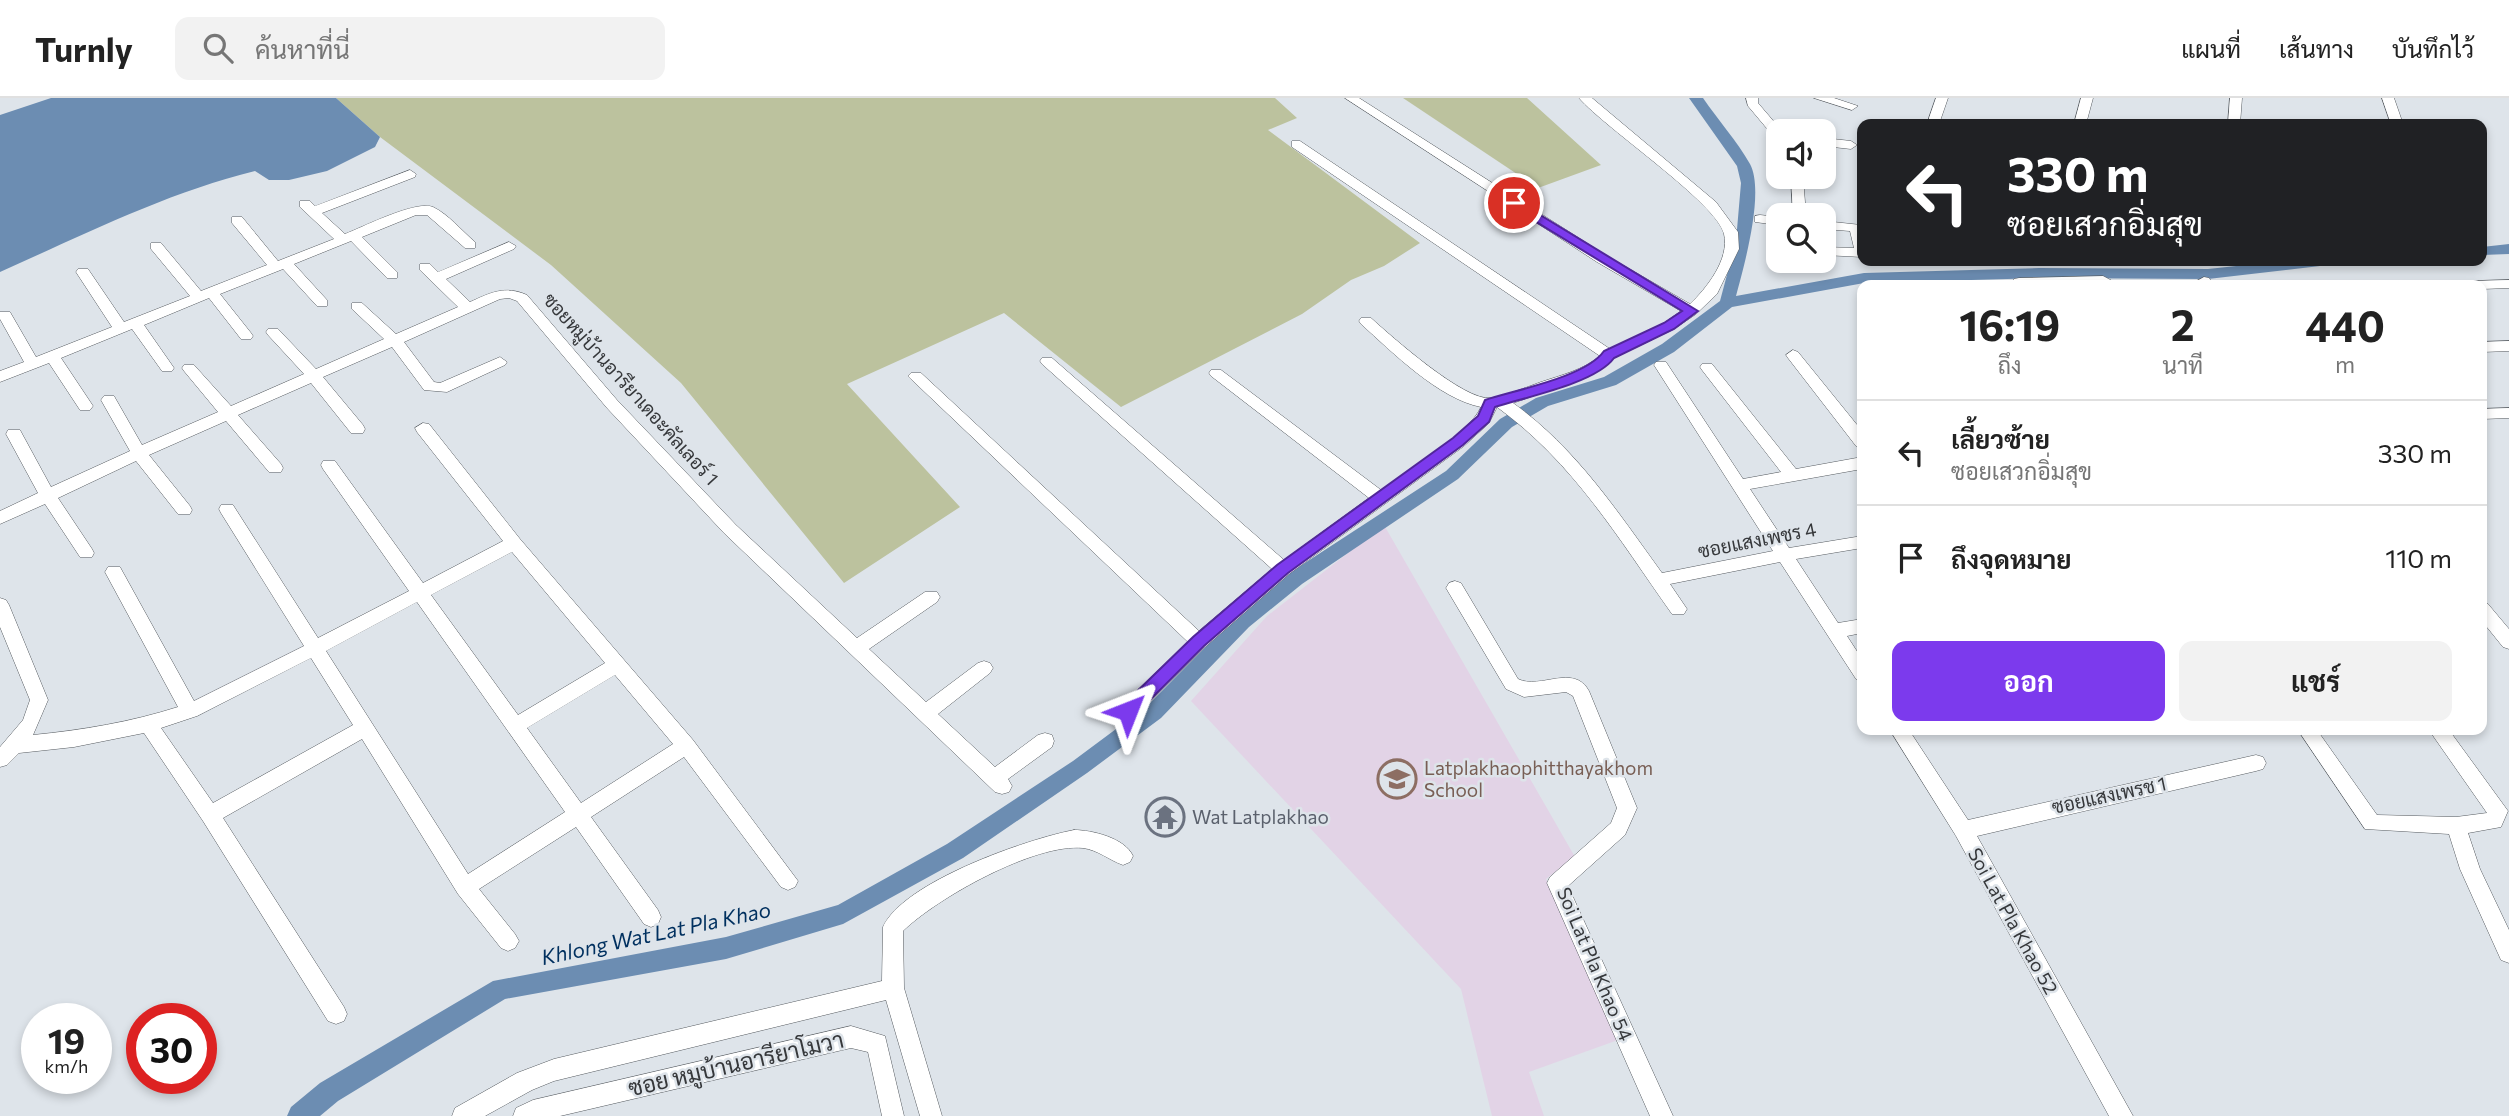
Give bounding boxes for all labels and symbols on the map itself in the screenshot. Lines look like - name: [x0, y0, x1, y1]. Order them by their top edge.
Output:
- pin: [1484, 173, 1544, 233]
- street label: ซอยหมู่บ้านอารียาเดอะคัลเลอร์ 1: [537, 288, 724, 491]
- street label: ซอยแสงเพชร 4: [1696, 517, 1818, 562]
- position arrow: [1091, 674, 1165, 748]
- place label: Latplakhaophitthayakhom School: [1424, 756, 1653, 801]
- school or university icon: Latplakhaophitthayakhom School: [1376, 758, 1418, 800]
- street label: ซอยแสงเพรช 1: [2050, 771, 2168, 818]
- temple icon: Wat Latplakhao: [1144, 796, 1186, 838]
- place label: Wat Latplakhao: [1192, 805, 1329, 828]
- street label: Soi Lat Pla Khao 52: [1964, 844, 2063, 998]
- street label: Soi Lat Pla Khao 54: [1553, 884, 1638, 1044]
- water label: Khlong Wat Lat Pla Khao: [539, 896, 773, 969]
- speed limit sign: 30: [126, 1003, 217, 1094]
- street label: ซอย หมูบ้านอารียาโมวา: [625, 1024, 847, 1105]

